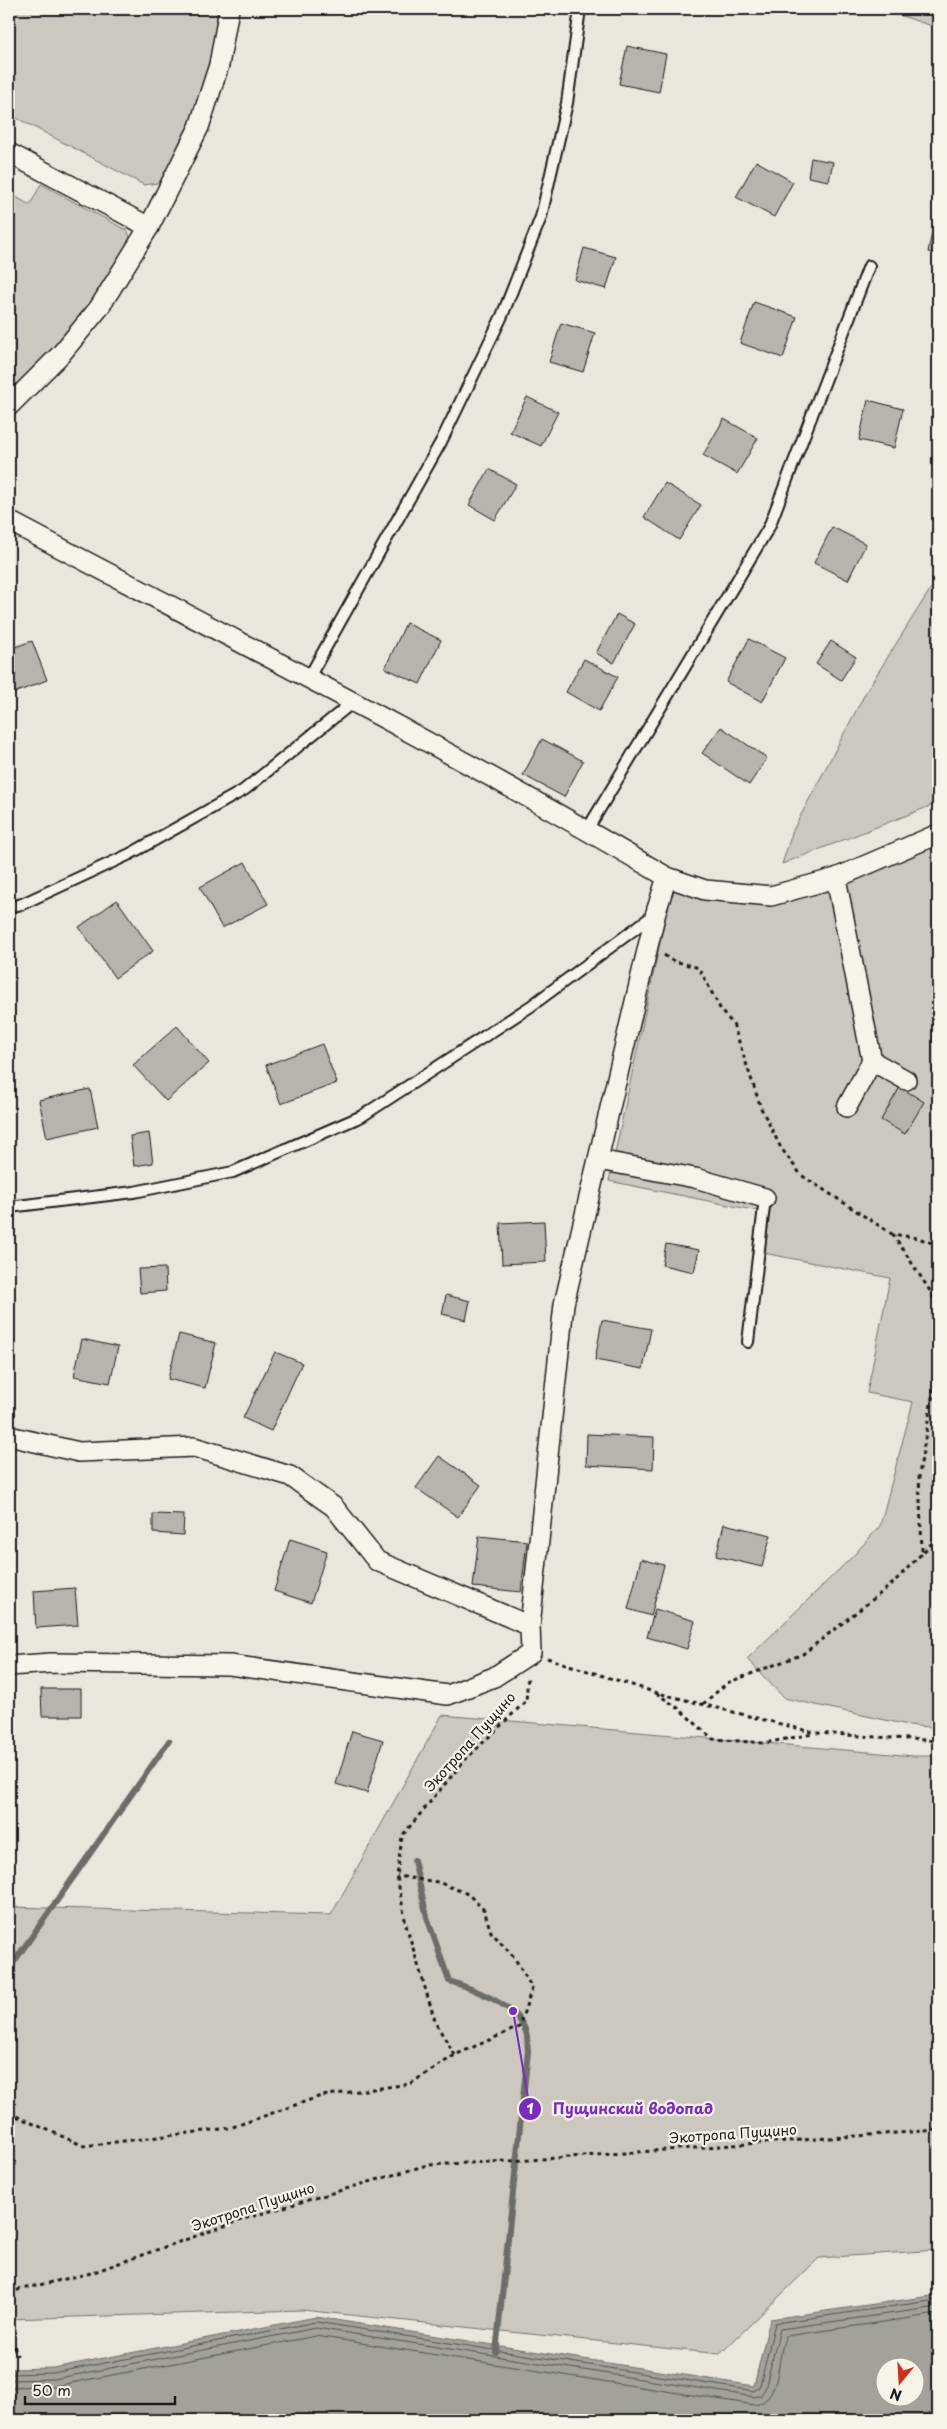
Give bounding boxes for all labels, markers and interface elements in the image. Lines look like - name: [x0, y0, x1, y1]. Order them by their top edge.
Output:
- street label: Экотропа Пущино: [419, 1687, 520, 1796]
- callout: Пущинский водопад: [518, 2094, 723, 2124]
- text: 1: [526, 2096, 534, 2119]
- text: Пущинский водопад: [553, 2096, 713, 2119]
- street label: Экотропа Пущино: [668, 2119, 798, 2148]
- street label: Экотропа Пущино: [189, 2177, 317, 2236]
- north arrow: [874, 2356, 924, 2406]
- scale bar: [25, 2374, 175, 2406]
- text: 50 m: [32, 2378, 71, 2401]
- text: N: [887, 2383, 904, 2407]

